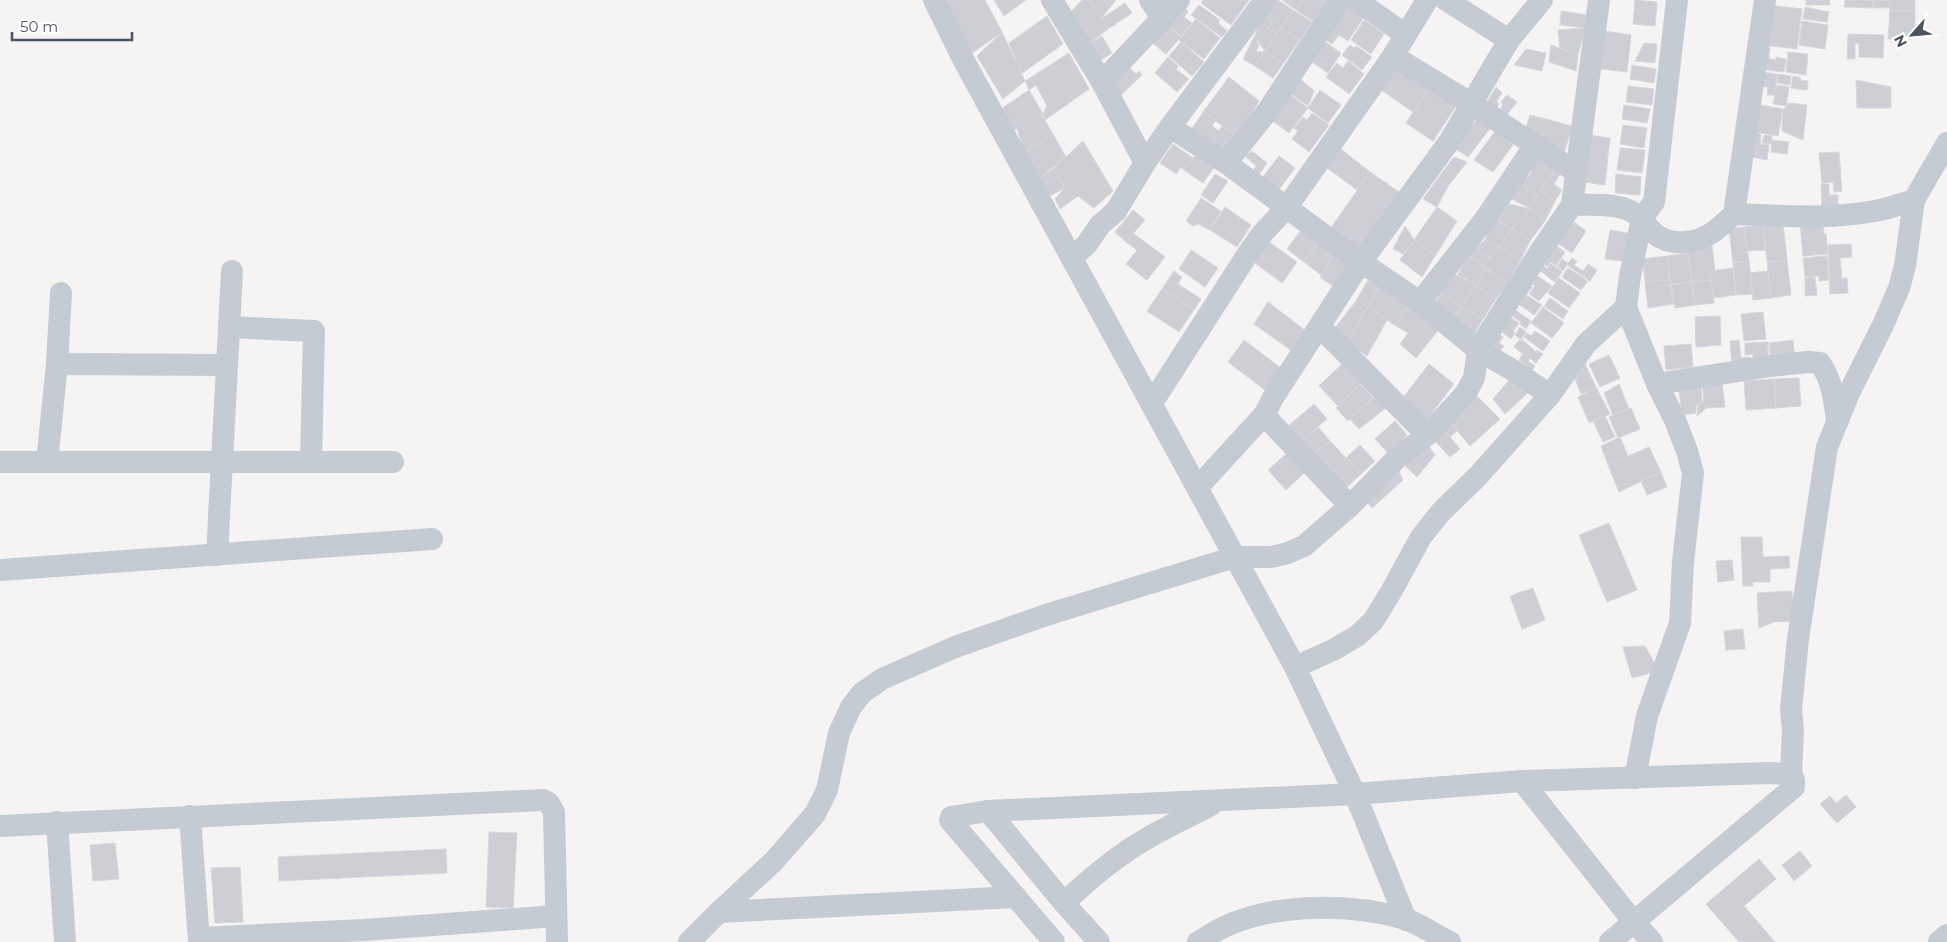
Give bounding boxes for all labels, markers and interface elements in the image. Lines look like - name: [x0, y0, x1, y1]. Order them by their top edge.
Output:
- scale bar: [12, 10, 132, 42]
- north arrow: [1887, 10, 1937, 60]
- text: 50 m: [20, 17, 58, 36]
- text: N: [1890, 32, 1911, 50]

